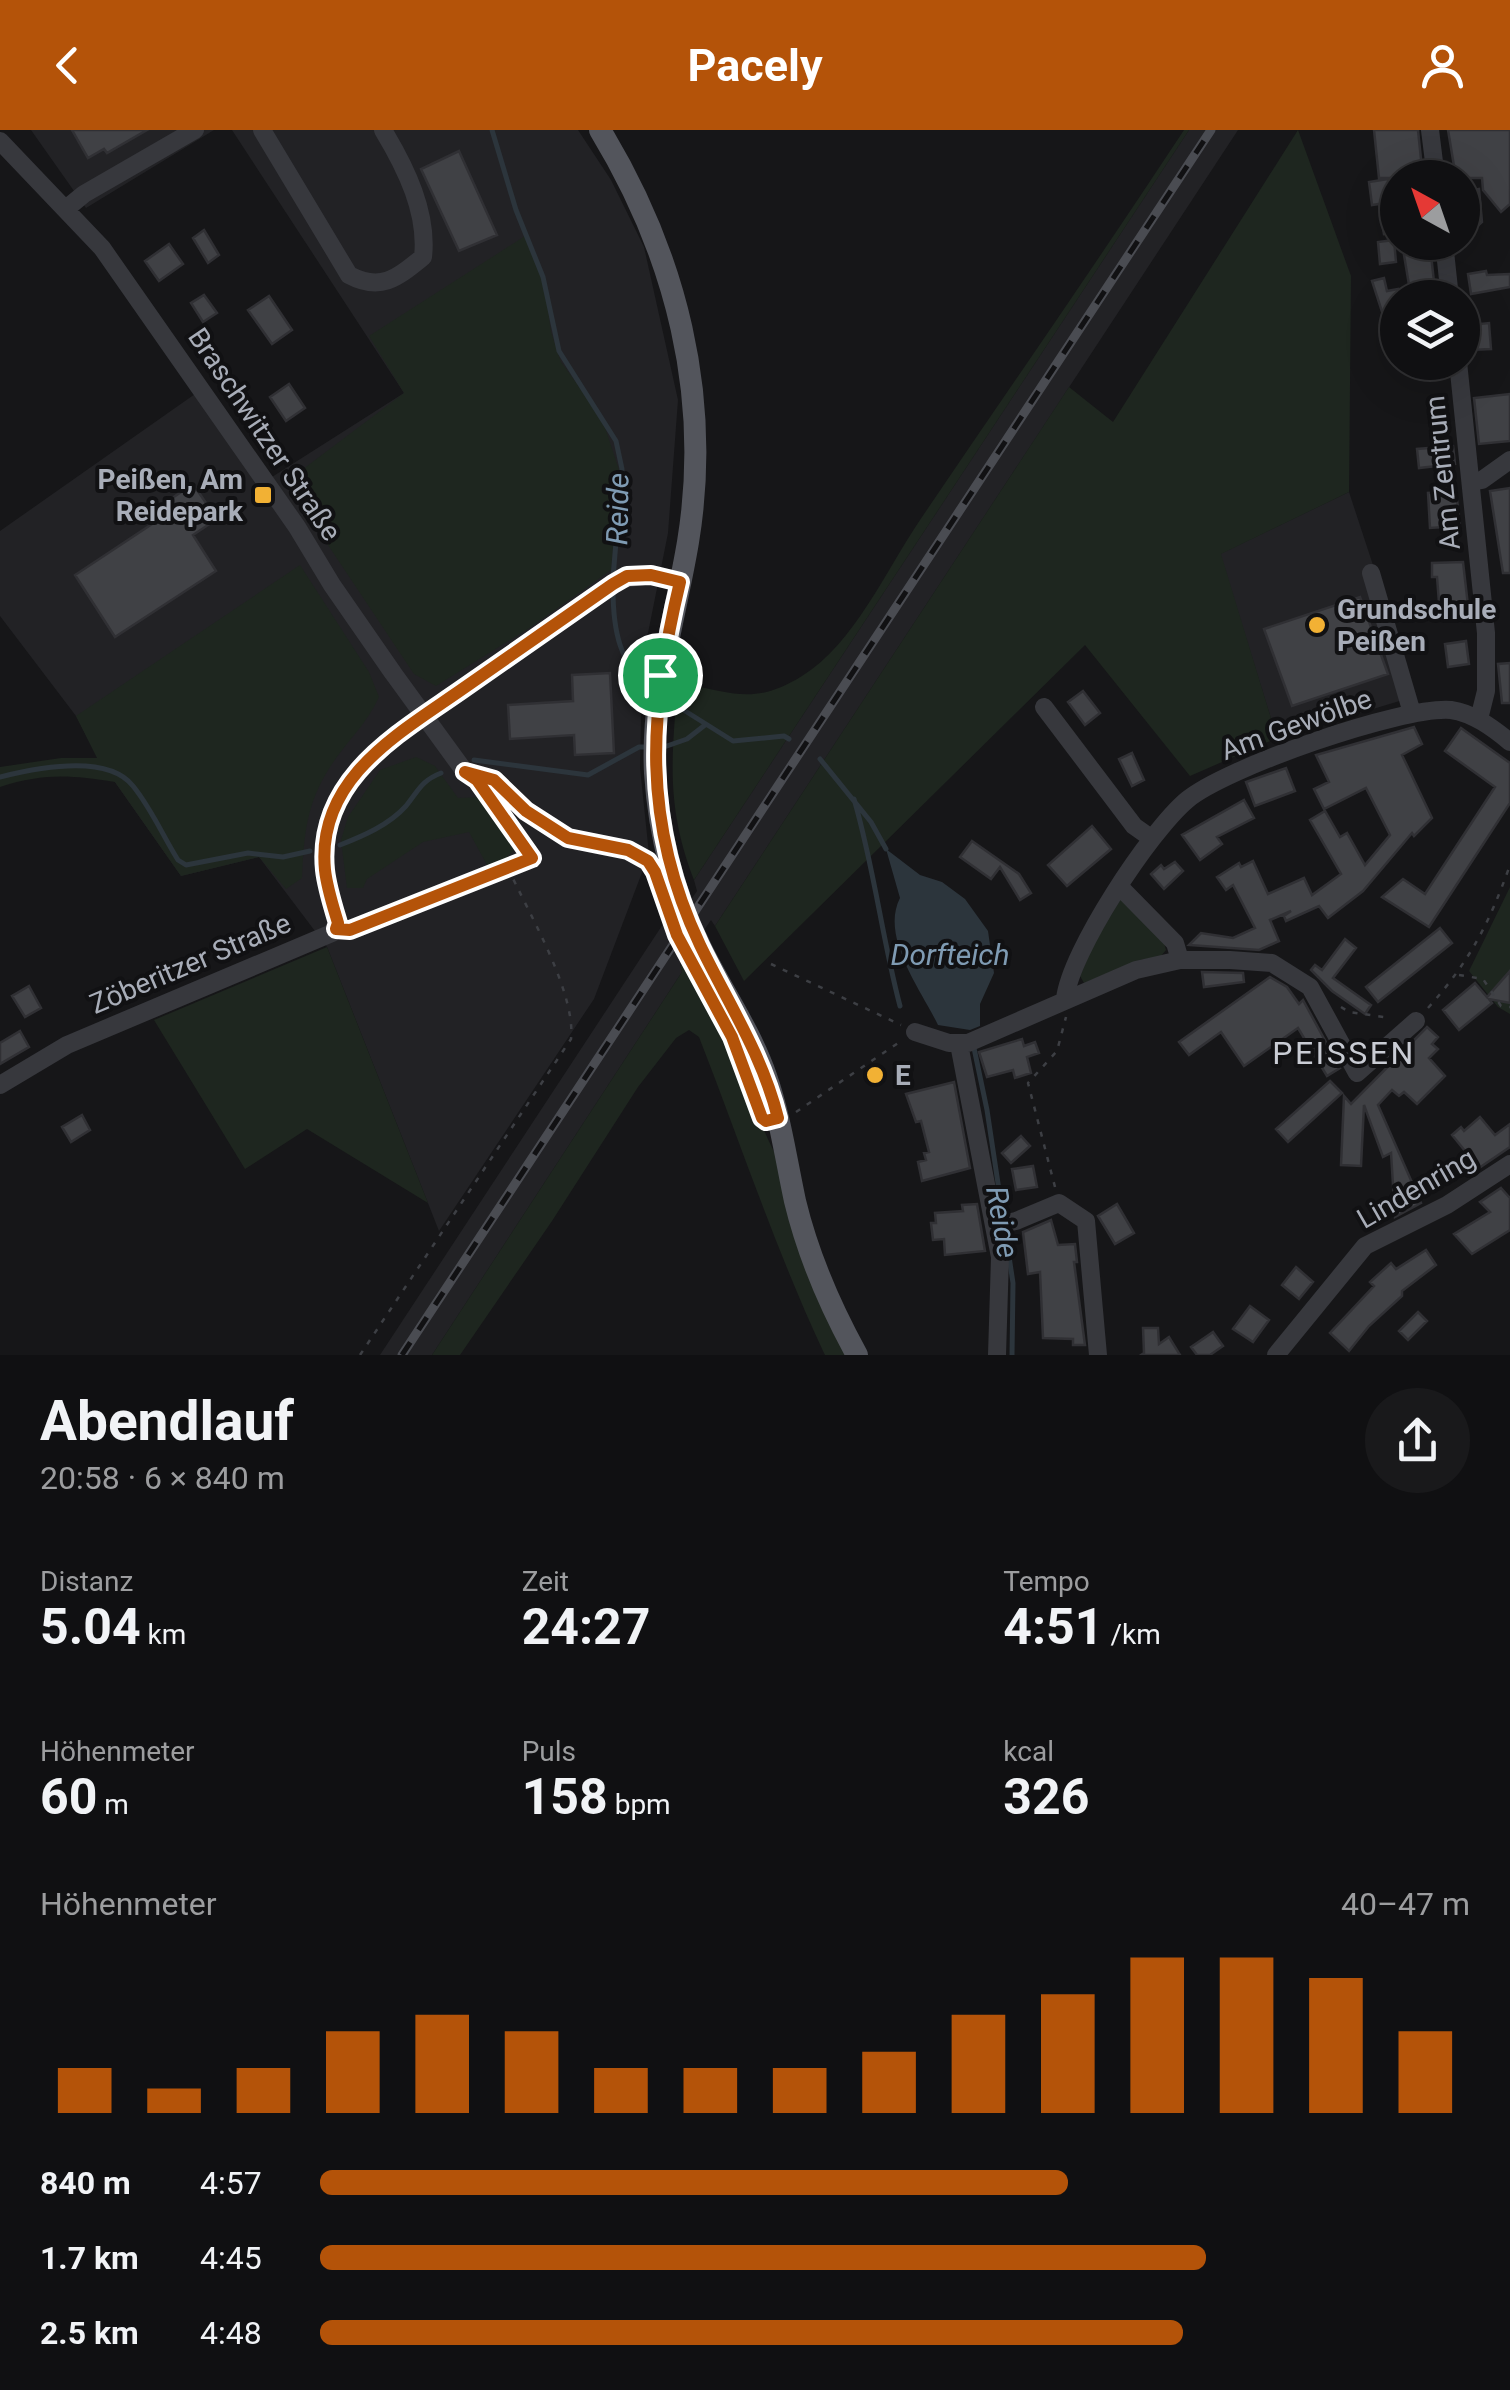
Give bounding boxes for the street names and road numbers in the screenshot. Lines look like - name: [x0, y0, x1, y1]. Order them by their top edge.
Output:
- street label: Braschwitzer Straße: [181, 322, 348, 547]
- street label: Am Zentrum: [1418, 394, 1467, 552]
- street label: Am Gewölbe: [1216, 682, 1376, 767]
- street label: Zöberitzer Straße: [85, 906, 296, 1021]
- street label: Lindenring: [1351, 1141, 1481, 1235]

